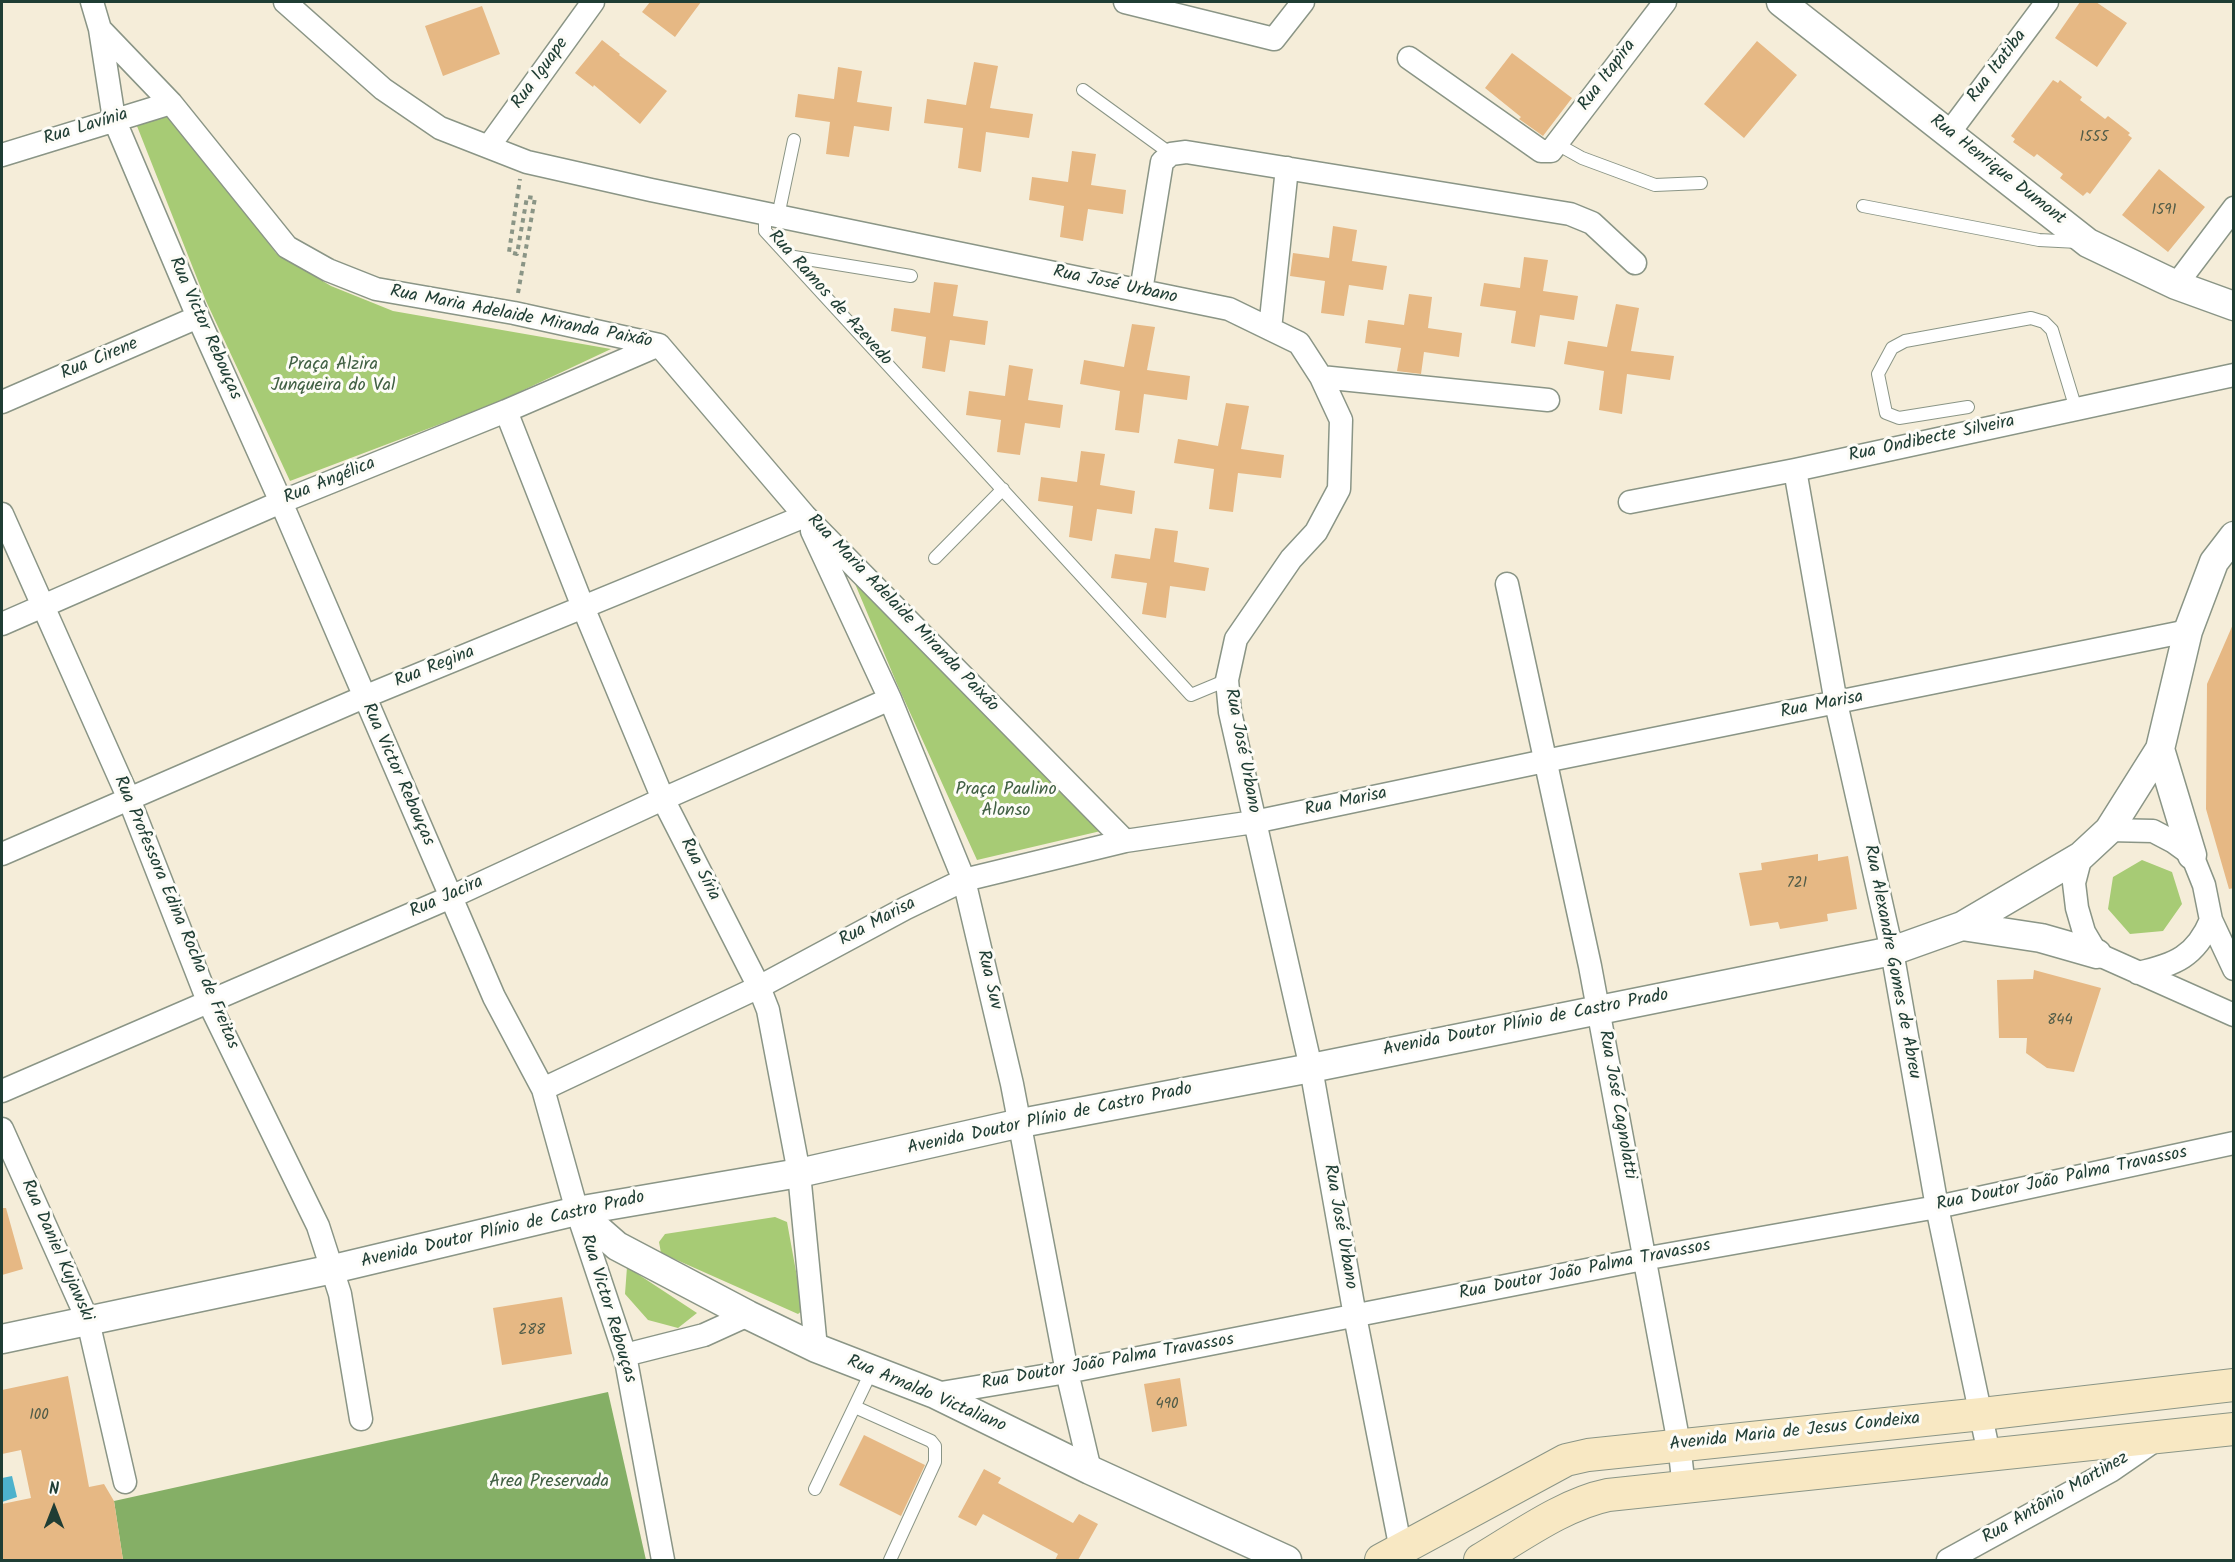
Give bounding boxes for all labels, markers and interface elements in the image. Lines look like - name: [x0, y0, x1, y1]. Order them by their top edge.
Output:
- street label: Rua Itatiba: [1964, 27, 2032, 107]
- street label: Rua Iguape: [508, 34, 574, 114]
- street label: Rua Itapira: [1574, 36, 1642, 116]
- street label: Rua Lavínia: [41, 105, 131, 151]
- street label: Rua Henrique Dumont: [1925, 111, 2069, 231]
- house number: 1555: [2080, 129, 2108, 147]
- house number: 1591: [2152, 202, 2176, 220]
- street label: Rua Ramos de Azevedo: [762, 227, 896, 371]
- street label: Rua Victor Rebouças: [163, 254, 245, 404]
- street label: Rua José Urbano: [1051, 262, 1179, 310]
- street label: Rua Maria Adelaide Miranda Paixão: [388, 282, 654, 354]
- street label: Rua Cirene: [58, 334, 142, 386]
- park label: Praça Alzira Junqueira do Val: [271, 355, 395, 398]
- street label: Rua Ondibecte Silveira: [1847, 412, 2017, 468]
- street label: Rua Angélica: [281, 454, 379, 510]
- street label: Rua Maria Adelaide Miranda Paixão: [802, 511, 1002, 717]
- street label: Rua Regina: [392, 642, 478, 694]
- street label: Rua José Urbano: [1218, 687, 1264, 815]
- street label: Rua Marisa: [1779, 687, 1865, 725]
- street label: Rua Victor Rebouças: [356, 700, 438, 850]
- street label: Rua Professora Edina Rocha de Freitas: [107, 773, 243, 1053]
- park label: Praça Paulino Alonso: [955, 780, 1057, 822]
- street label: Rua Marisa: [1303, 784, 1389, 822]
- street label: Rua Síria: [674, 835, 724, 905]
- street label: Rua Alexandre Gomes de Abreu: [1858, 843, 1924, 1081]
- street label: Rua Jacira: [407, 872, 487, 924]
- house number: 721: [1787, 875, 1807, 893]
- street label: Rua Marisa: [836, 894, 920, 952]
- street label: Rua Suv: [971, 948, 1005, 1012]
- street label: Avenida Doutor Plínio de Castro Prado: [1381, 986, 1671, 1062]
- house number: 844: [2047, 1012, 2073, 1030]
- street label: Rua José Cagnolatti: [1592, 1029, 1640, 1181]
- street label: Avenida Doutor Plínio de Castro Prado: [906, 1079, 1194, 1161]
- street label: Rua Doutor João Palma Travassos: [1935, 1143, 2189, 1217]
- street label: Rua José Urbano: [1317, 1163, 1361, 1291]
- street label: Rua Daniel Kujawski: [15, 1177, 97, 1325]
- street label: Avenida Doutor Plínio de Castro Prado: [359, 1188, 647, 1274]
- street label: Rua Victor Rebouças: [574, 1232, 640, 1386]
- street label: Rua Doutor João Palma Travassos: [1457, 1236, 1713, 1306]
- house number: 288: [519, 1322, 545, 1340]
- street label: Rua Doutor João Palma Travassos: [980, 1330, 1236, 1396]
- street label: Rua Arnaldo Victaliano: [843, 1352, 1009, 1438]
- house number: 490: [1155, 1396, 1179, 1414]
- house number: 100: [29, 1407, 49, 1425]
- street label: Avenida Maria de Jesus Condeixa: [1669, 1409, 1921, 1457]
- street label: Rua Antônio Martinez: [1979, 1448, 2133, 1550]
- park label: Area Preservada: [489, 1472, 609, 1494]
- text: N: [49, 1477, 59, 1502]
- north arrow: [24, 1478, 84, 1538]

